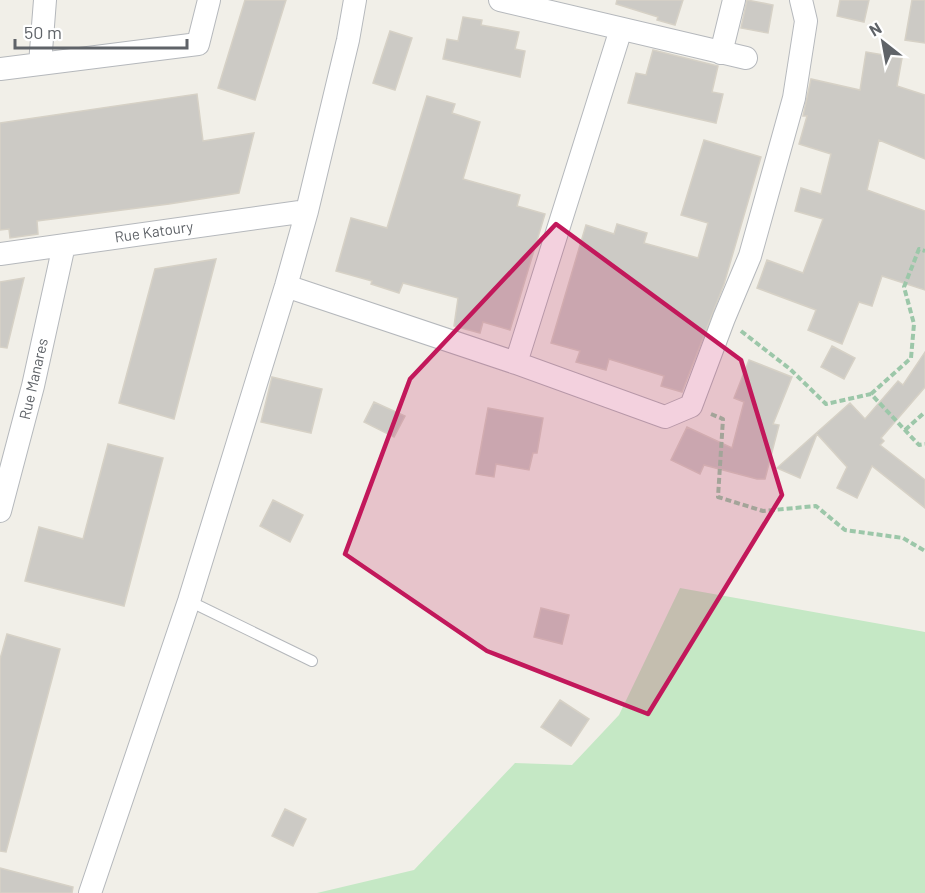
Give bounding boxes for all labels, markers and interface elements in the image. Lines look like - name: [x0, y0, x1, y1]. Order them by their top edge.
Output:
- scale bar: [15, 12, 188, 50]
- north arrow: [853, 12, 913, 72]
- text: N: [866, 18, 884, 40]
- text: 50 m: [24, 21, 62, 43]
- street label: Rue Katoury: [113, 217, 194, 245]
- street label: Rue Manares: [15, 336, 51, 421]

